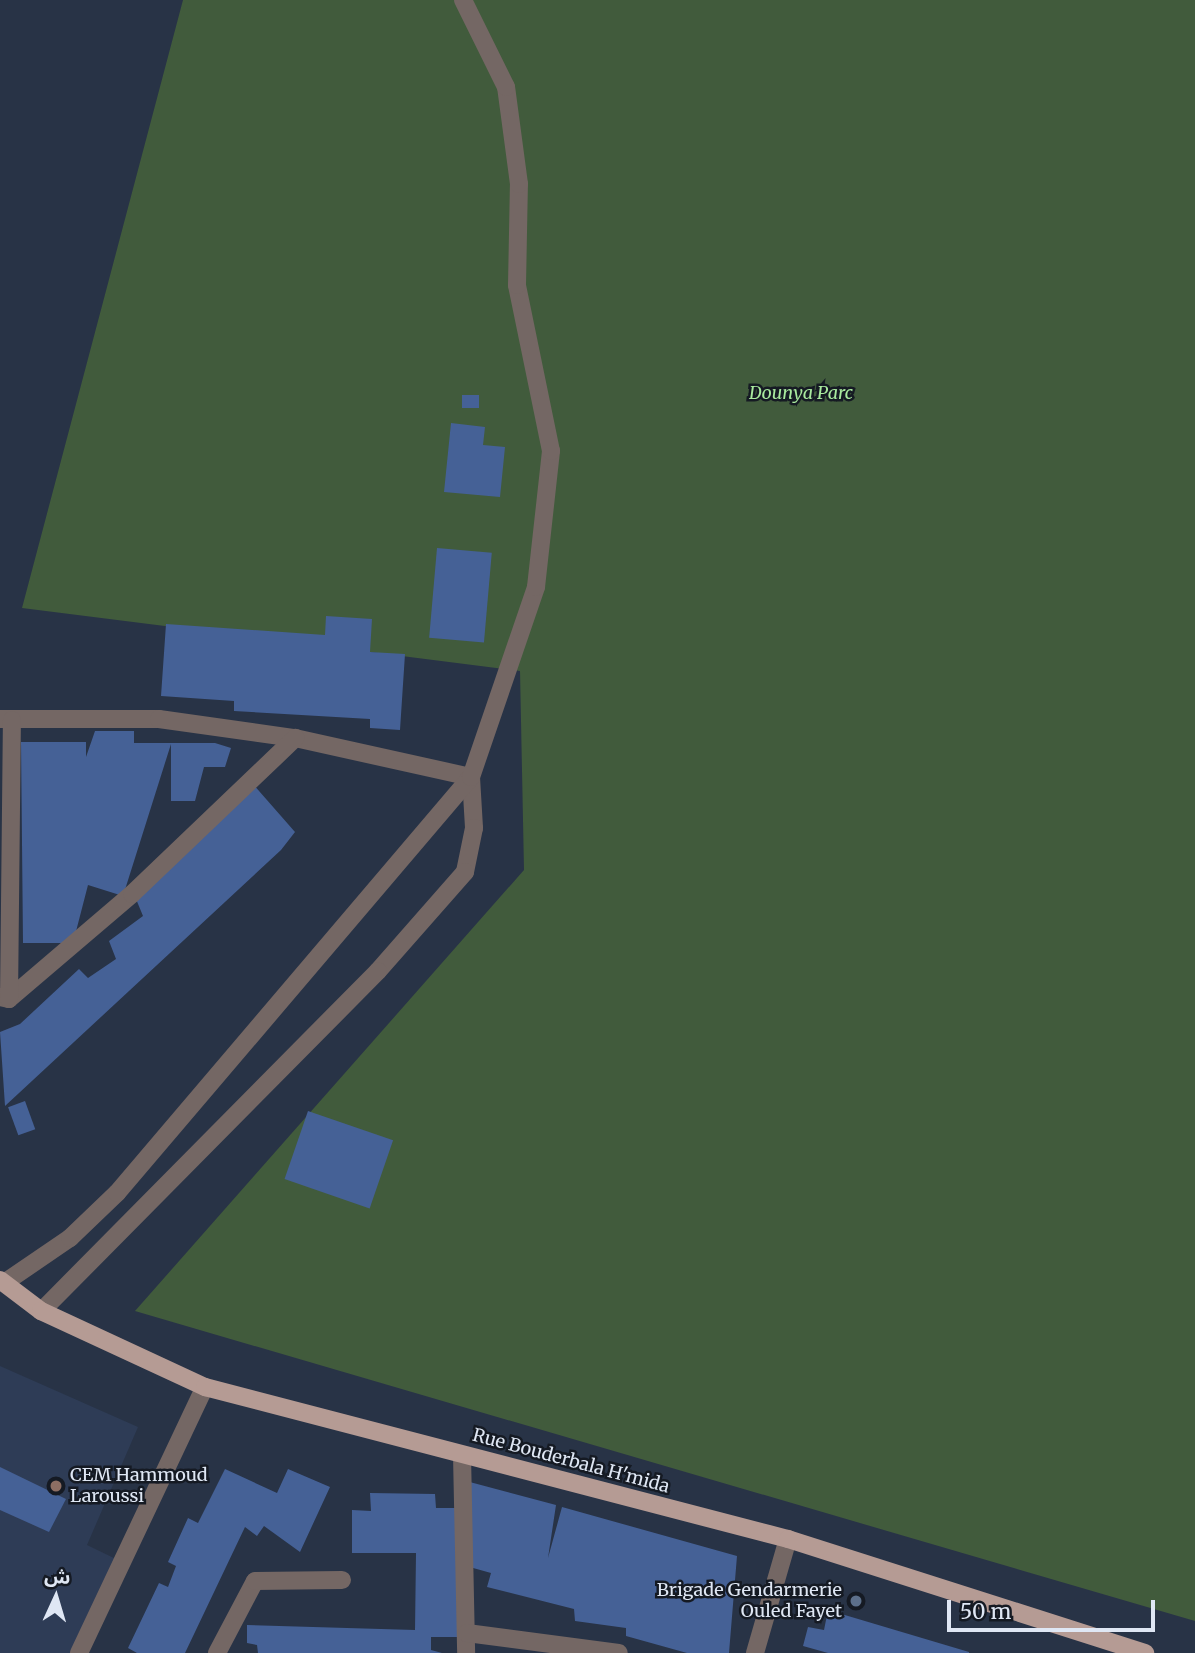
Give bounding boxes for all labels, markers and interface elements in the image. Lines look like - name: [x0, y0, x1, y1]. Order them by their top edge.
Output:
- park label: Dounya Parc: [749, 382, 853, 404]
- street label: Rue Bouderbala H'mida: [470, 1424, 672, 1498]
- place label: CEM Hammoud Laroussi: [70, 1465, 208, 1508]
- marker: CEM Hammoud Laroussi: [48, 1478, 64, 1494]
- north arrow: [21, 1562, 91, 1632]
- text: ش: [44, 1563, 71, 1589]
- place label: Brigade Gendarmerie Ouled Fayet: [657, 1580, 842, 1622]
- scale bar: [950, 1586, 1158, 1630]
- marker: Brigade Gendarmerie Ouled Fayet: [848, 1593, 864, 1609]
- text: 50 m: [960, 1598, 1011, 1625]

